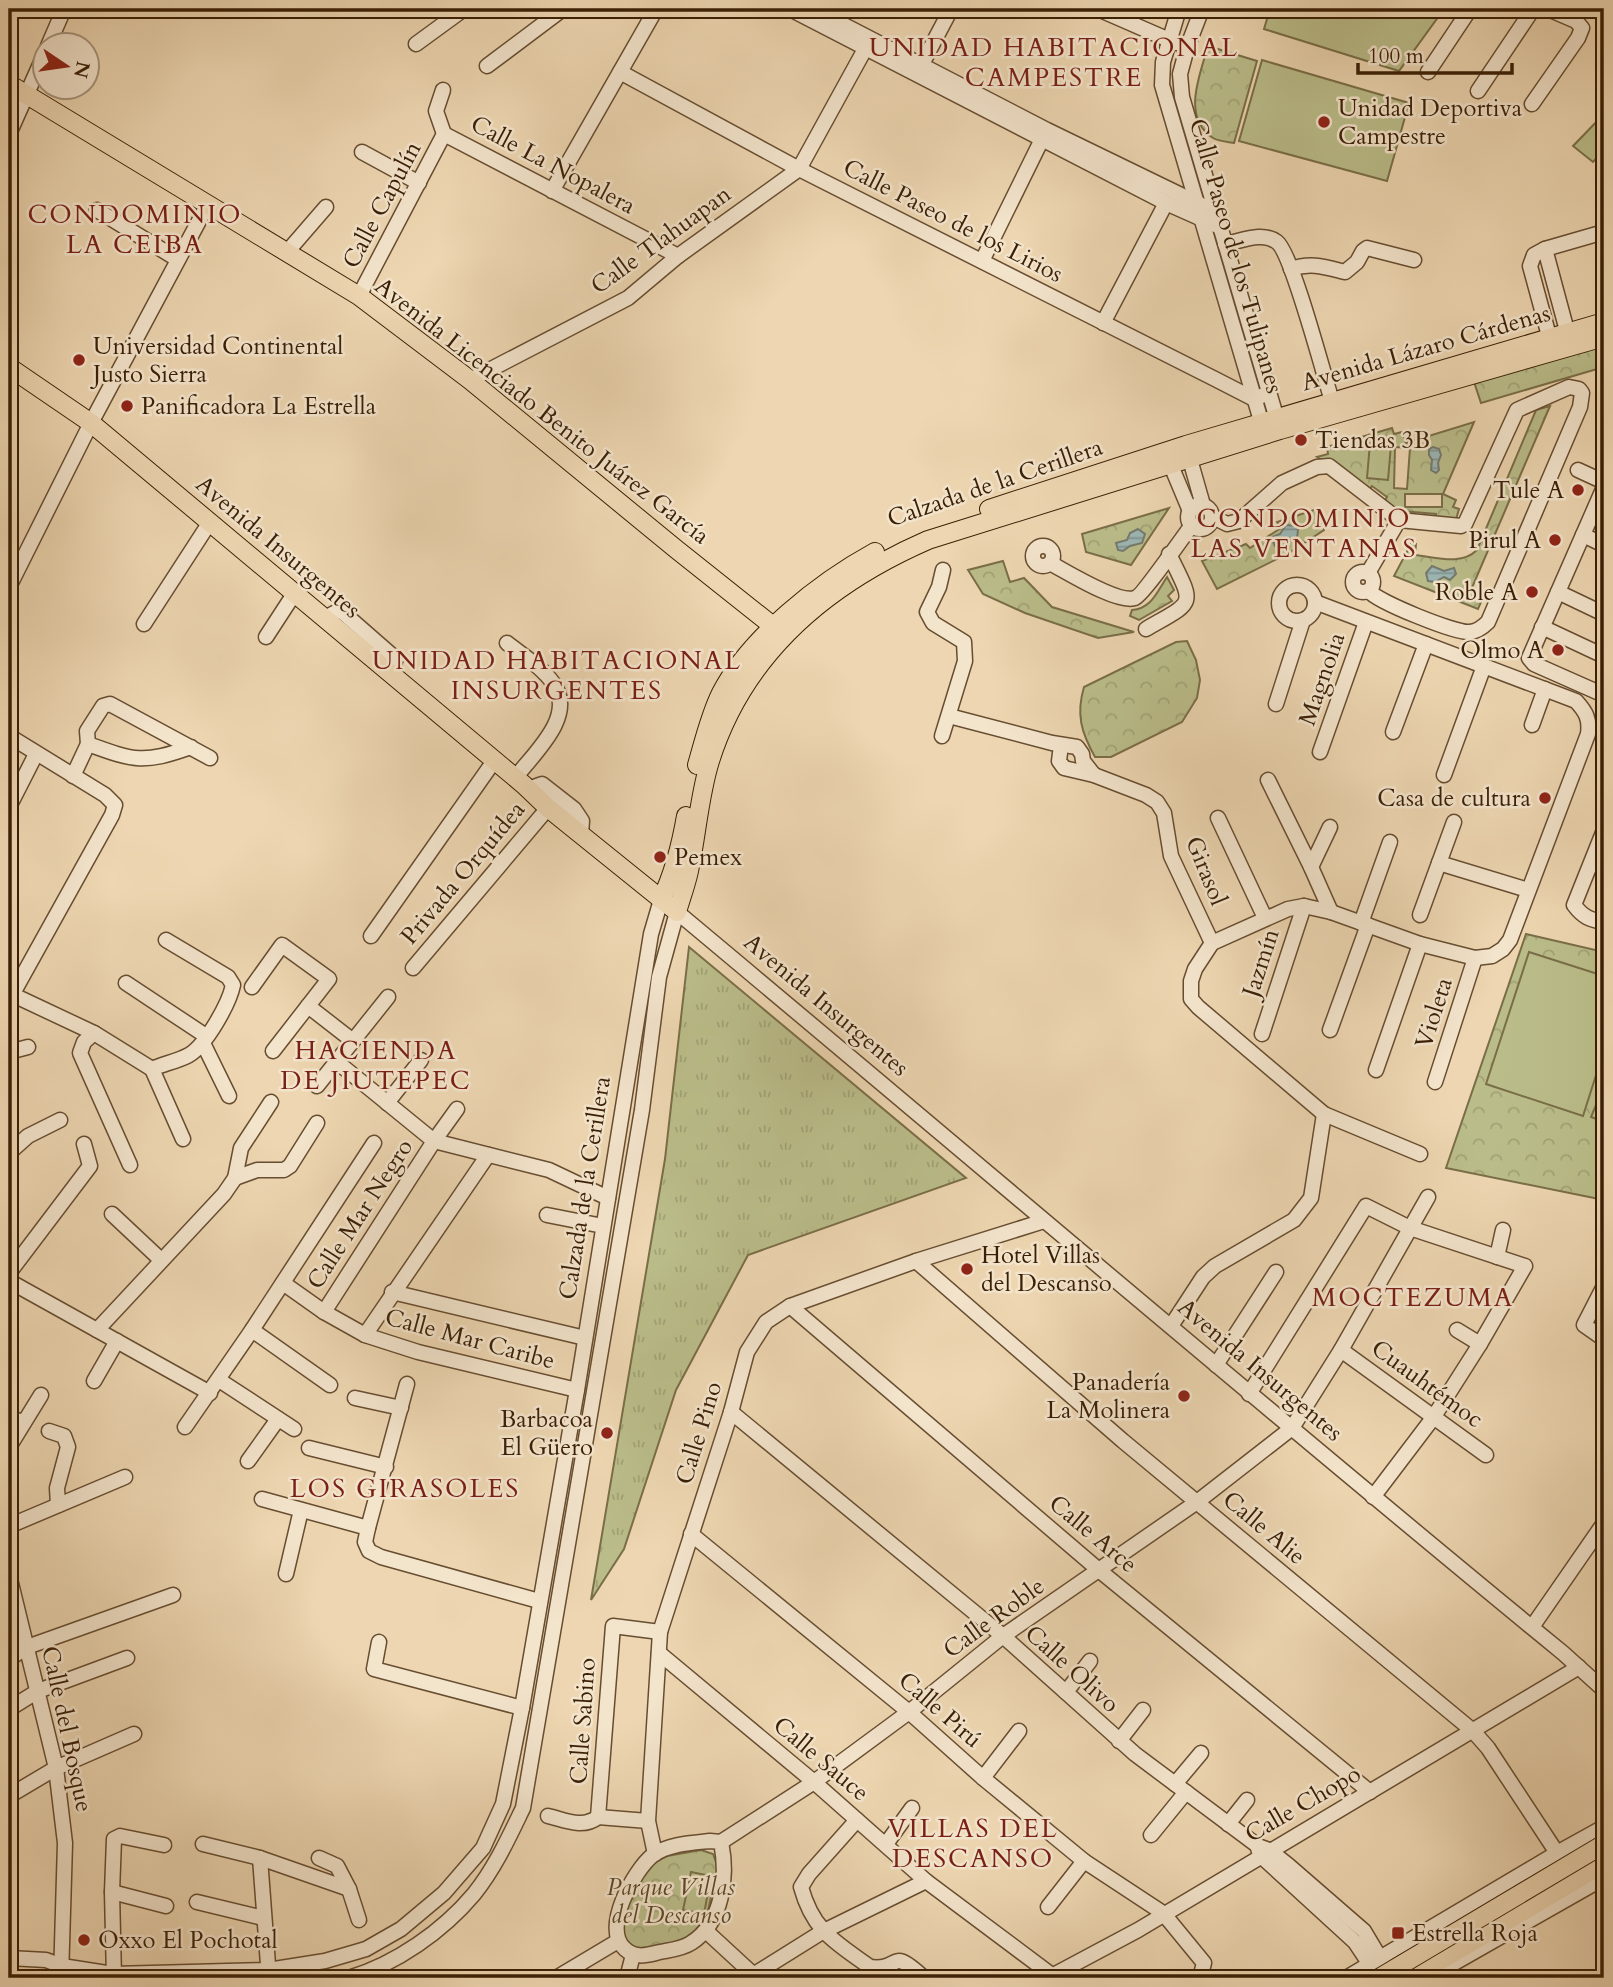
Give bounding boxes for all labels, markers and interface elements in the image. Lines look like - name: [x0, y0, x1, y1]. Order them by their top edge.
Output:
- district label: UNIDAD HABITACIONAL CAMPESTRE: [869, 30, 1239, 95]
- north arrow: [32, 32, 102, 102]
- scale bar: [1358, 32, 1512, 76]
- text: 100 m: [1368, 42, 1424, 71]
- text: N: [67, 59, 96, 81]
- place label: Unidad Deportiva Campestre: [1338, 92, 1523, 153]
- street label: Calle La Nopalera: [465, 108, 642, 223]
- marker: Unidad Deportiva Campestre: [1316, 114, 1332, 130]
- street label: Calle Paseo de los Tulipanes: [1181, 115, 1291, 397]
- street label: Calle Capulín: [335, 135, 429, 274]
- street label: Calle Paseo de los Lirios: [837, 151, 1069, 291]
- street label: Calle Tlahuapan: [584, 178, 738, 302]
- district label: CONDOMINIO LA CEIBA: [27, 197, 243, 262]
- street label: Avenida Licenciado Benito Juárez García: [368, 270, 717, 553]
- street label: Avenida Lázaro Cárdenas: [1298, 297, 1554, 399]
- place label: Universidad Continental Justo Sierra: [90, 330, 343, 391]
- marker: Universidad Continental Justo Sierra: [71, 352, 87, 368]
- place label: Panificadora La Estrella: [141, 390, 377, 423]
- marker: Panificadora La Estrella: [119, 398, 135, 414]
- place label: Tiendas 3B: [1315, 424, 1430, 457]
- street label: Calzada de la Cerillera: [883, 430, 1108, 535]
- marker: Tiendas 3B: [1293, 432, 1309, 448]
- street label: Avenida Insurgentes: [188, 468, 368, 626]
- place label: Tule A: [1493, 474, 1565, 507]
- marker: Tule A: [1570, 482, 1586, 498]
- district label: CONDOMINIO LAS VENTANAS: [1191, 501, 1417, 566]
- place label: Pirul A: [1469, 524, 1542, 557]
- marker: Pirul A: [1547, 532, 1563, 548]
- place label: Roble A: [1435, 576, 1519, 609]
- marker: Roble A: [1524, 584, 1540, 600]
- street label: Magnolia: [1291, 628, 1353, 730]
- place label: Olmo A: [1460, 634, 1545, 667]
- marker: Olmo A: [1550, 642, 1566, 658]
- district label: UNIDAD HABITACIONAL INSURGENTES: [372, 643, 742, 708]
- place label: Casa de cultura: [1377, 782, 1532, 815]
- marker: Casa de cultura: [1537, 790, 1553, 806]
- street label: Privada Orquídea: [393, 794, 533, 952]
- street label: Girasol: [1177, 831, 1235, 911]
- place label: Pemex: [674, 841, 742, 874]
- marker: Pemex: [652, 849, 668, 865]
- street label: Jazmín: [1234, 924, 1288, 1004]
- street label: Avenida Insurgentes: [736, 926, 916, 1084]
- street label: Violeta: [1407, 973, 1461, 1052]
- district label: HACIENDA DE JIUTEPEC: [280, 1033, 472, 1098]
- street label: Calzada de la Cerillera: [551, 1073, 619, 1302]
- street label: Calle Mar Negro: [299, 1132, 421, 1296]
- place label: Hotel Villas del Descanso: [981, 1239, 1112, 1300]
- marker: Hotel Villas del Descanso: [959, 1261, 975, 1277]
- district label: MOCTEZUMA: [1312, 1280, 1514, 1315]
- street label: Avenida Insurgentes: [1170, 1291, 1350, 1449]
- street label: Calle Mar Caribe: [381, 1300, 559, 1378]
- street label: Cuauhtémoc: [1364, 1332, 1490, 1436]
- place label: Panadería La Molinera: [1047, 1366, 1171, 1427]
- street label: Calle Pino: [668, 1378, 730, 1488]
- marker: Panadería La Molinera: [1176, 1388, 1192, 1404]
- place label: Barbacoa El Güero: [500, 1403, 594, 1464]
- marker: Barbacoa El Güero: [599, 1425, 615, 1441]
- district label: LOS GIRASOLES: [290, 1471, 520, 1506]
- street label: Calle Alie: [1215, 1484, 1313, 1572]
- street label: Calle Arce: [1042, 1487, 1144, 1581]
- street label: Calle Roble: [937, 1570, 1051, 1666]
- street label: Calle Olivo: [1017, 1618, 1127, 1720]
- street label: Calle del Bosque: [33, 1643, 101, 1815]
- street label: Calle Sabino: [562, 1657, 604, 1785]
- street label: Calle Pirú: [891, 1664, 989, 1756]
- street label: Calle Sauce: [766, 1709, 876, 1809]
- street label: Calle Chopo: [1239, 1758, 1367, 1850]
- district label: VILLAS DEL DESCANSO: [888, 1811, 1058, 1876]
- park label: Parque Villas del Descanso: [607, 1871, 735, 1932]
- place label: Estrella Roja: [1412, 1917, 1538, 1950]
- place label: Oxxo El Pochotal: [98, 1924, 278, 1957]
- marker: Estrella Roja: [1390, 1925, 1406, 1941]
- marker: Oxxo El Pochotal: [76, 1932, 92, 1948]

